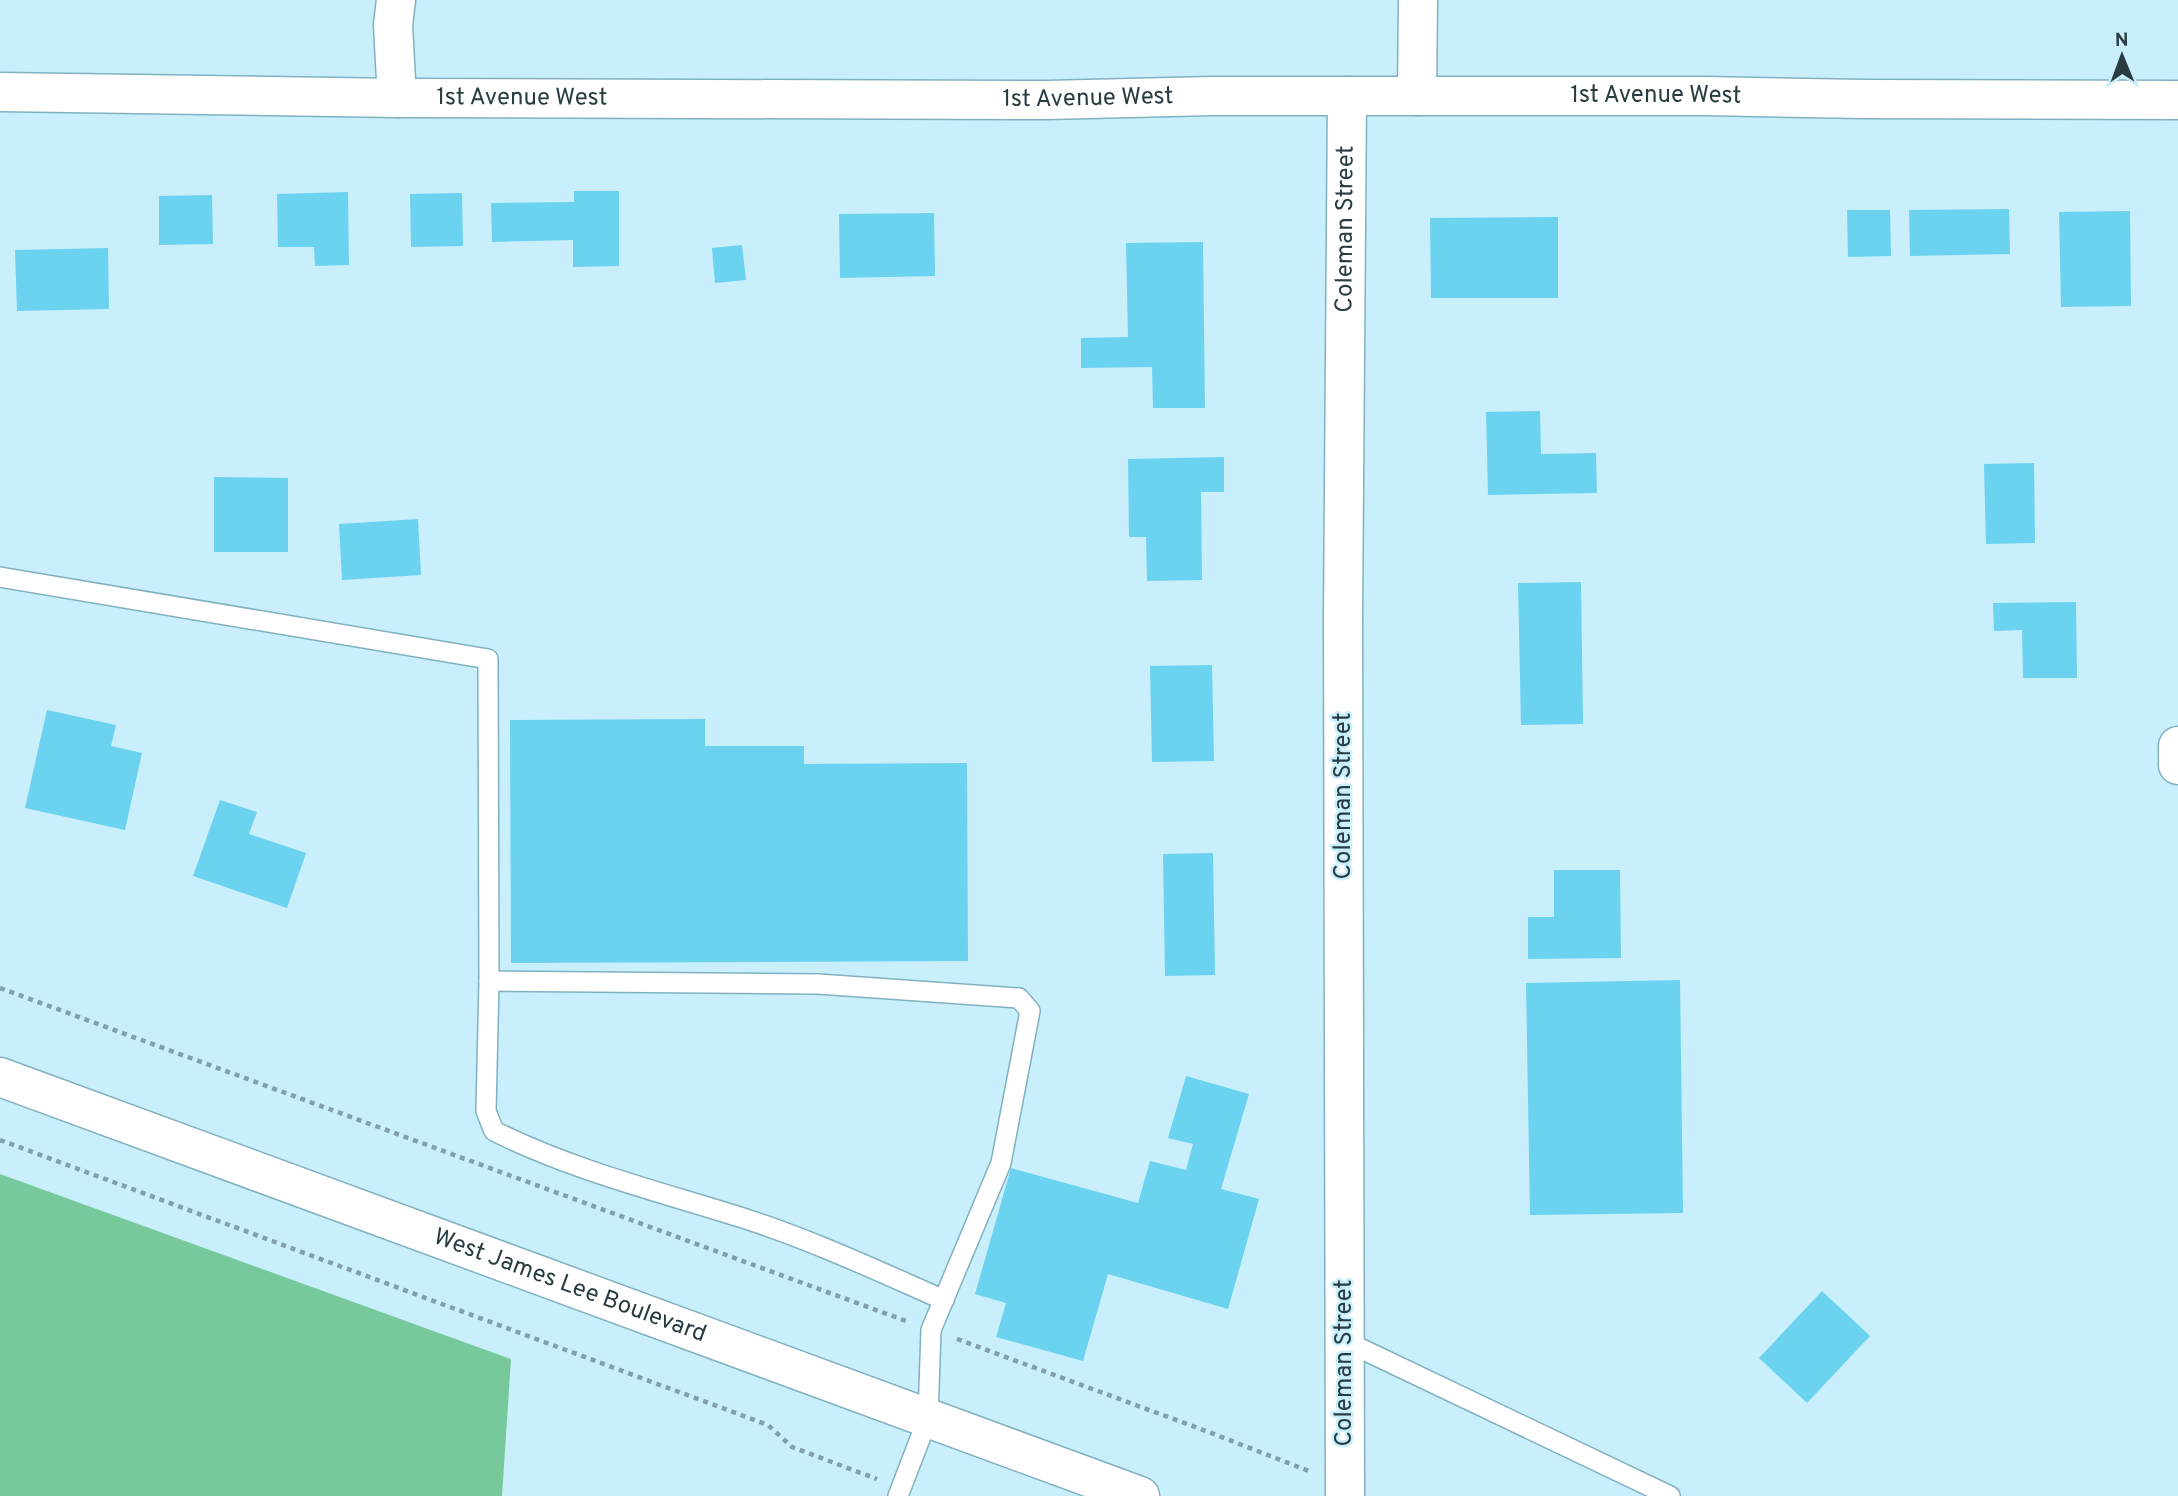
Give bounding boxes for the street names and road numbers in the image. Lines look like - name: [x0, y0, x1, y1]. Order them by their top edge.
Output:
- street label: 1st Avenue West: [1570, 81, 1742, 112]
- street label: 1st Avenue West: [1002, 82, 1174, 115]
- street label: 1st Avenue West: [436, 83, 608, 114]
- street label: Coleman Street: [1330, 145, 1362, 313]
- street label: Coleman Street: [1329, 712, 1359, 880]
- street label: West James Lee Boulevard: [429, 1223, 710, 1350]
- street label: Coleman Street: [1330, 1279, 1360, 1447]

